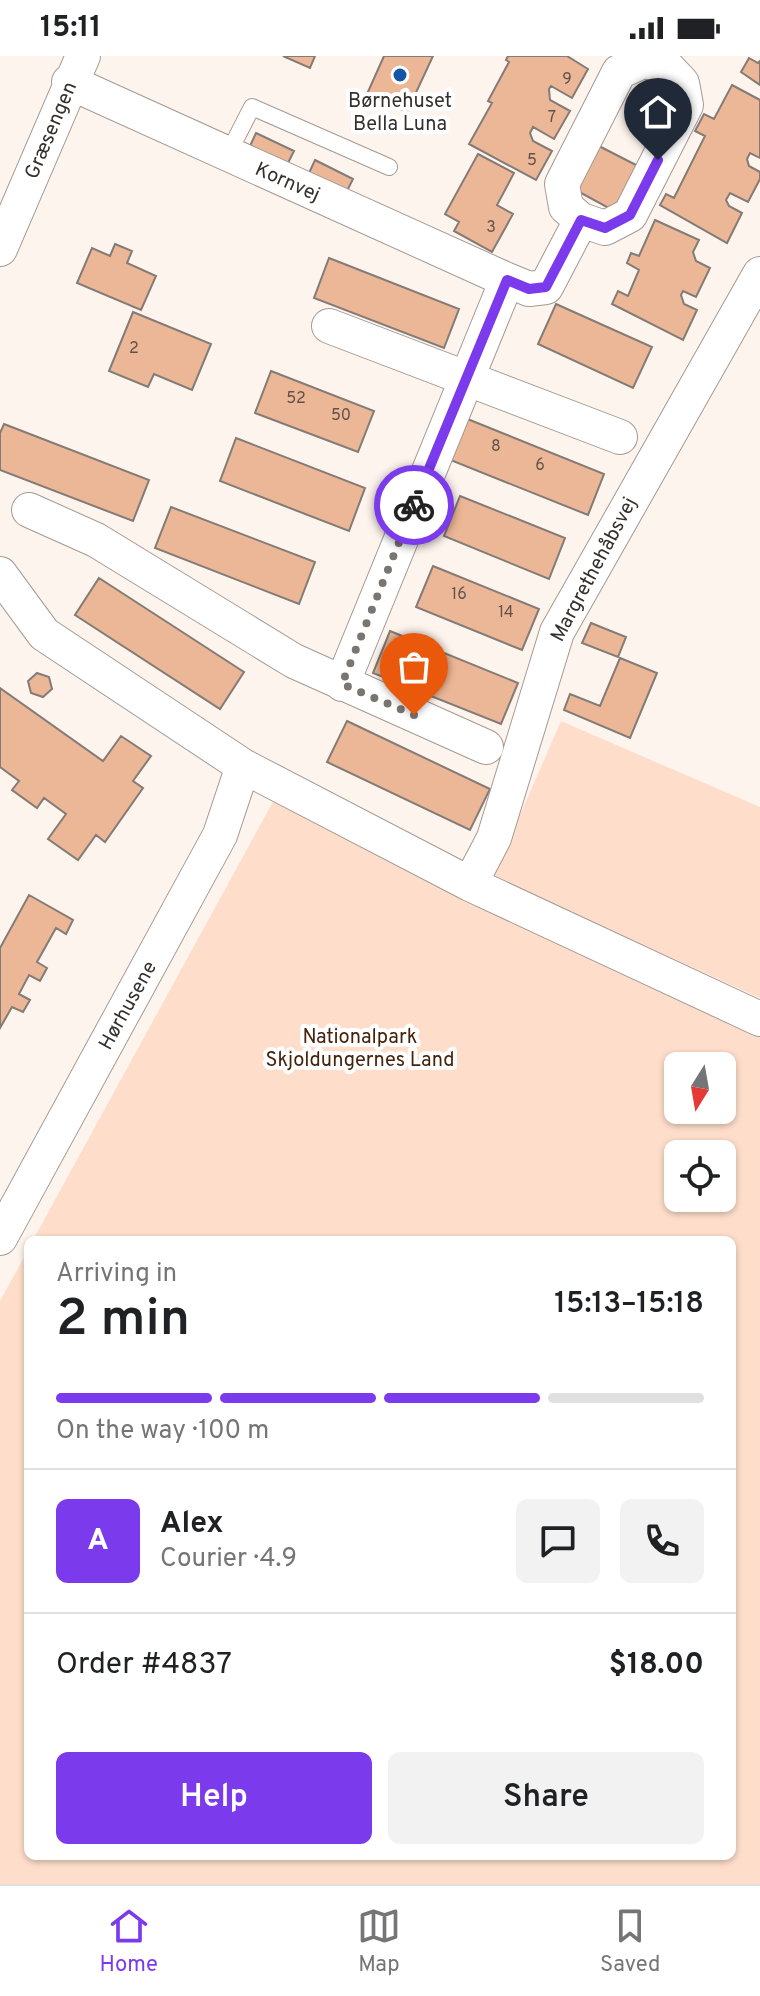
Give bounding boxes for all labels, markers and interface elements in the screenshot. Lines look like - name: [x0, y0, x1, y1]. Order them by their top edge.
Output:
- text: 15:11: [40, 10, 102, 47]
- marker: Børnehuset Bella Luna: [391, 66, 409, 84]
- house number: 9: [562, 70, 572, 90]
- street label: Græsengen: [20, 78, 84, 183]
- pin: [624, 78, 692, 160]
- place label: Børnehuset Bella Luna: [348, 89, 452, 138]
- icon: home: [636, 90, 680, 134]
- house number: 7: [548, 108, 556, 128]
- house number: 5: [527, 151, 537, 171]
- street label: Kornvej: [251, 157, 324, 209]
- house number: 3: [486, 218, 496, 238]
- house number: 2: [129, 339, 139, 359]
- house number: 52: [286, 389, 306, 409]
- house number: 50: [331, 406, 351, 426]
- house number: 8: [491, 437, 501, 457]
- house number: 6: [535, 456, 545, 476]
- courier: [374, 465, 454, 545]
- icon: bike: [392, 483, 436, 527]
- street label: Margrethehåbsvej: [546, 493, 644, 647]
- house number: 16: [451, 585, 467, 605]
- house number: 14: [498, 603, 514, 623]
- pin: [380, 633, 448, 715]
- icon: bag: [392, 645, 436, 689]
- street label: Hørhusene: [94, 957, 164, 1055]
- park label: Nationalpark Skjoldungernes Land: [265, 1025, 455, 1074]
- north arrow: [664, 1052, 736, 1124]
- map controls: [664, 1052, 736, 1212]
- button: locate: [664, 1140, 736, 1212]
- text: Arriving in: [56, 1258, 177, 1291]
- text: 15:13–15:18: [554, 1286, 704, 1323]
- text: 2 min: [56, 1288, 190, 1354]
- text: On the way · 100 m: [56, 1415, 269, 1448]
- button: chat: [516, 1499, 600, 1583]
- button: phone: [620, 1499, 704, 1583]
- text: Alex: [160, 1506, 224, 1543]
- text: A: [87, 1523, 109, 1560]
- text: Courier · 4.9: [160, 1543, 297, 1576]
- text: Order #4837: [56, 1647, 232, 1684]
- text: $18.00: [609, 1647, 704, 1684]
- button: Help: [56, 1752, 372, 1844]
- button: Share: [388, 1752, 704, 1844]
- tab: Home: [100, 1904, 158, 1979]
- tab: Map: [357, 1904, 401, 1979]
- tab: Saved: [600, 1904, 660, 1979]

